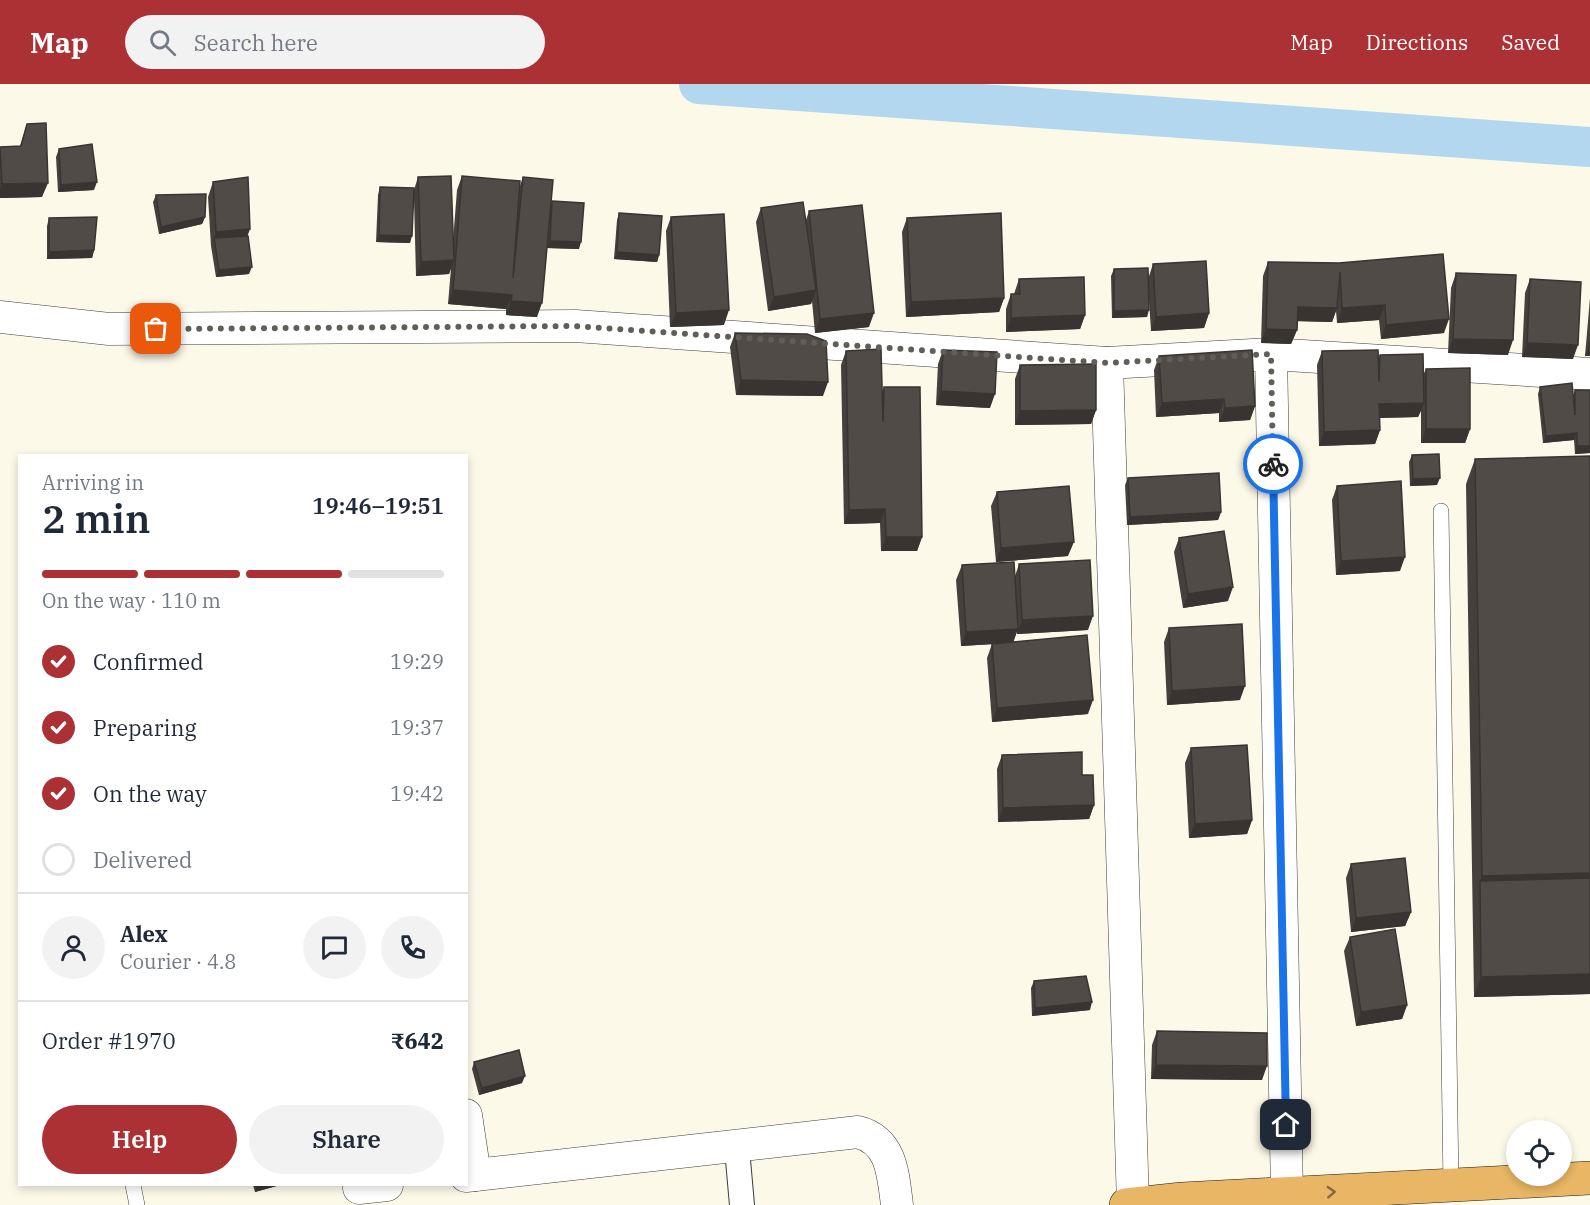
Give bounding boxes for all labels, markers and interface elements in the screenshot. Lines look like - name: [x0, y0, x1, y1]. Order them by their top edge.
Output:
- search box: [125, 15, 545, 69]
- text: Map: [30, 24, 89, 61]
- icon: search: [146, 26, 179, 59]
- text: Search here: [194, 28, 318, 57]
- text: Map: [1290, 28, 1333, 56]
- text: Directions: [1366, 28, 1468, 56]
- text: Saved: [1501, 28, 1560, 56]
- pin: [130, 303, 181, 354]
- icon: bag: [139, 312, 172, 345]
- courier: [1243, 434, 1303, 494]
- icon: bike: [1257, 448, 1290, 481]
- text: Arriving in: [42, 469, 144, 496]
- text: 19:46–19:51: [312, 491, 444, 520]
- text: 2 min: [42, 493, 150, 544]
- text: On the way · 110 m: [42, 587, 221, 614]
- icon: check: [42, 645, 75, 678]
- text: Confirmed: [93, 647, 204, 676]
- text: 19:29: [390, 648, 444, 675]
- icon: check: [42, 711, 75, 744]
- text: Preparing: [93, 713, 197, 742]
- text: 19:37: [390, 714, 444, 741]
- icon: check: [42, 777, 75, 810]
- text: On the way: [93, 779, 207, 808]
- text: 19:42: [390, 780, 444, 807]
- text: Delivered: [93, 845, 192, 874]
- button: person: [42, 916, 105, 979]
- button: chat: [303, 916, 366, 979]
- button: phone: [381, 916, 444, 979]
- text: Alex: [120, 919, 168, 948]
- text: Courier · 4.8: [120, 948, 236, 975]
- text: Order #1970: [42, 1026, 176, 1055]
- text: ₹642: [390, 1026, 444, 1055]
- pin: [1260, 1099, 1311, 1150]
- button: Help: [42, 1105, 237, 1174]
- button: Share: [249, 1105, 444, 1174]
- icon: home: [1269, 1108, 1302, 1141]
- map controls: [1506, 1120, 1572, 1186]
- button: locate: [1506, 1120, 1572, 1186]
- one-way arrow: [1327, 1185, 1336, 1198]

